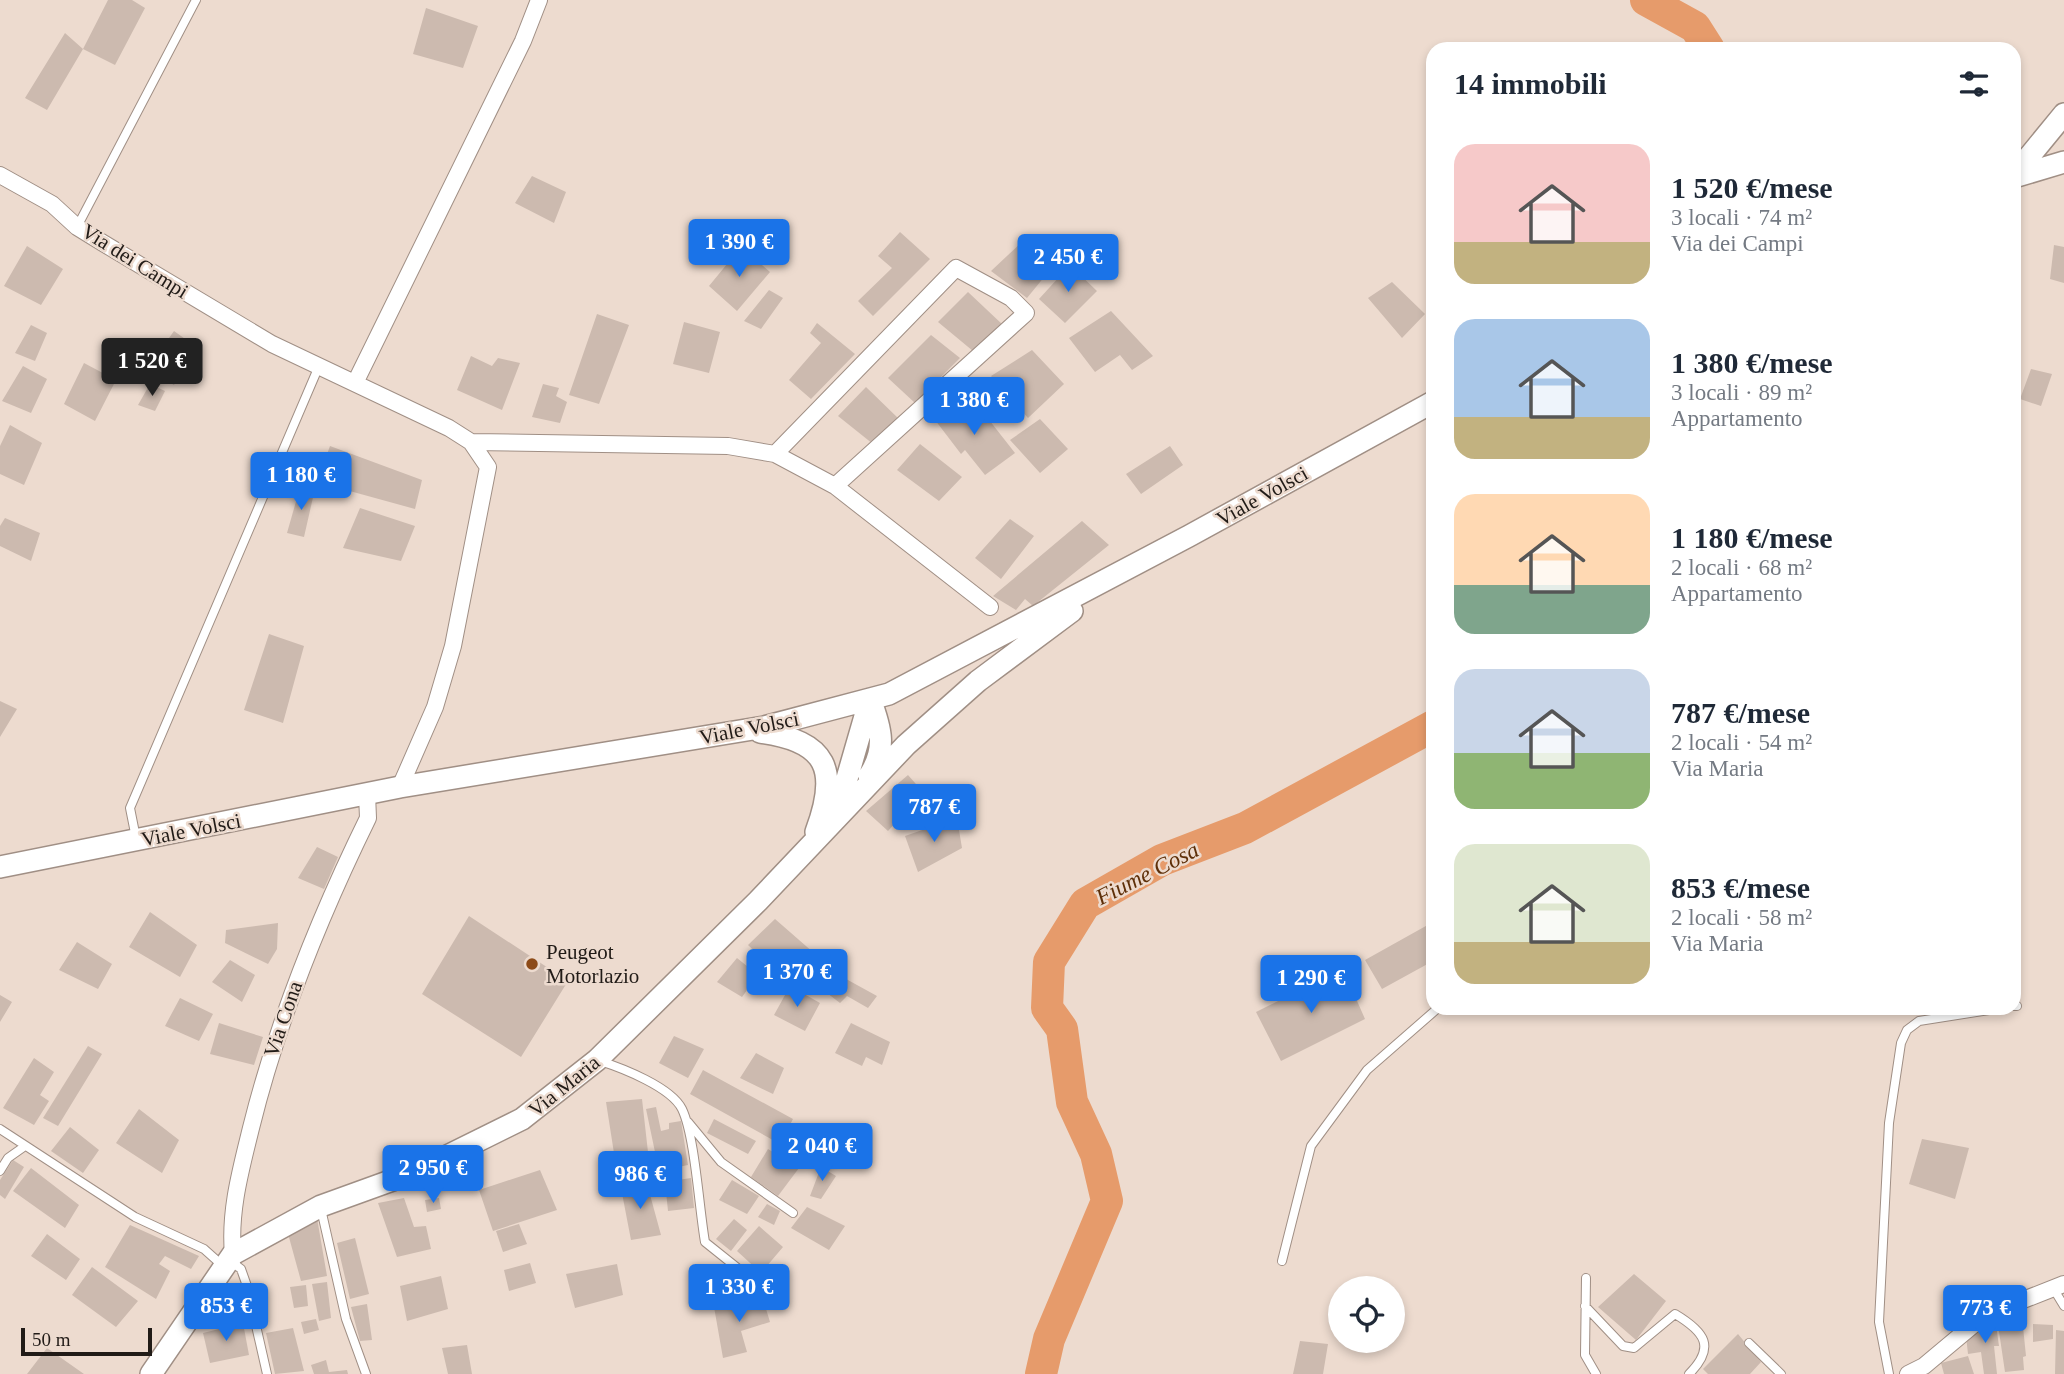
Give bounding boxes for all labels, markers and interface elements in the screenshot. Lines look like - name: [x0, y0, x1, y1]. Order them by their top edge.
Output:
- icon: filters: [1955, 65, 1993, 103]
- text: 14 immobili: [1454, 67, 1607, 100]
- text: 1 520 €/mese: [1671, 171, 1833, 204]
- icon: home: [1510, 172, 1594, 256]
- text: 3 locali · 74 m²: [1671, 205, 1812, 230]
- street label: Via dei Campi: [77, 219, 193, 303]
- pin: 1 390 €: [674, 219, 804, 279]
- text: 1 390 €: [705, 229, 774, 254]
- text: Via dei Campi: [1671, 231, 1804, 256]
- pin: 2 450 €: [1003, 234, 1133, 294]
- text: 2 450 €: [1034, 244, 1103, 269]
- pin: 1 520 €: [87, 338, 217, 398]
- text: 1 380 €/mese: [1671, 346, 1833, 379]
- icon: home: [1510, 347, 1594, 431]
- text: 1 520 €: [118, 348, 187, 373]
- pin: 1 380 €: [909, 378, 1039, 437]
- text: 3 locali · 89 m²: [1671, 380, 1812, 405]
- text: 1 380 €: [940, 387, 1009, 412]
- text: Appartamento: [1671, 406, 1803, 431]
- pin: 1 180 €: [236, 452, 366, 512]
- street label: Viale Volsci: [1212, 461, 1312, 531]
- text: 1 180 €: [267, 462, 336, 487]
- text: 1 180 €/mese: [1671, 521, 1833, 554]
- icon: home: [1510, 522, 1594, 606]
- text: 2 locali · 68 m²: [1671, 555, 1812, 580]
- text: Appartamento: [1671, 581, 1803, 606]
- text: 787 €/mese: [1671, 696, 1810, 729]
- icon: home: [1510, 697, 1594, 781]
- street label: Viale Volsci: [697, 707, 801, 749]
- text: 2 locali · 54 m²: [1671, 730, 1812, 755]
- text: Via Maria: [1671, 756, 1764, 781]
- pin: 787 €: [885, 784, 983, 844]
- text: 787 €: [908, 794, 960, 819]
- street label: Viale Volsci: [139, 809, 243, 851]
- water label: Fiume Cosa: [1091, 837, 1203, 910]
- text: 853 €/mese: [1671, 871, 1810, 904]
- icon: home: [1510, 872, 1594, 956]
- text: 2 locali · 58 m²: [1671, 905, 1812, 930]
- text: Via Maria: [1671, 931, 1764, 956]
- place label: Peugeot Motorlazio: [546, 940, 639, 988]
- pin: 1 370 €: [732, 950, 862, 1009]
- marker: Peugeot Motorlazio: [524, 956, 540, 972]
- pin: 1 290 €: [1246, 956, 1376, 1015]
- text: 1 370 €: [763, 959, 832, 984]
- text: 1 290 €: [1277, 965, 1346, 990]
- street label: Via Cona: [259, 977, 307, 1060]
- street label: Via Maria: [524, 1050, 605, 1122]
- pin: 2 040 €: [757, 1124, 887, 1183]
- text: 2 040 €: [788, 1133, 857, 1158]
- pin: 2 950 €: [368, 1146, 498, 1205]
- pin: 986 €: [591, 1152, 689, 1211]
- text: 2 950 €: [399, 1155, 468, 1180]
- text: 986 €: [614, 1161, 666, 1186]
- pin: 1 330 €: [674, 1264, 804, 1324]
- text: 1 330 €: [705, 1274, 774, 1299]
- map controls: [1328, 1276, 1405, 1353]
- button: locate: [1328, 1276, 1405, 1353]
- pin: 853 €: [177, 1284, 275, 1343]
- pin: 773 €: [1936, 1286, 2034, 1345]
- text: 853 €: [200, 1293, 252, 1318]
- text: 773 €: [1959, 1295, 2011, 1320]
- scale bar: [21, 1325, 152, 1357]
- text: 50 m: [32, 1329, 71, 1350]

